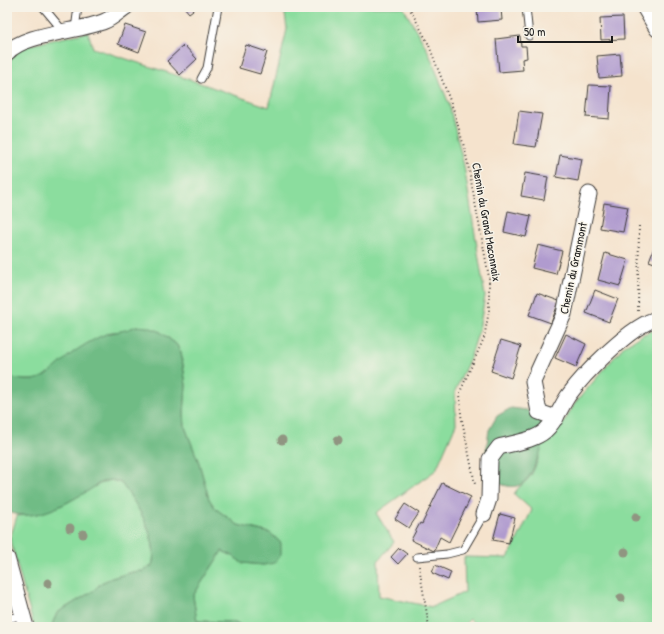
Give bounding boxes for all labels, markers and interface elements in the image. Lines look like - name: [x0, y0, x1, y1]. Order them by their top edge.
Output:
- scale bar: [518, 18, 612, 44]
- text: 50 m: [524, 23, 545, 40]
- street label: Chemin du Grand Maconnaix: [468, 161, 506, 283]
- street label: Chemin du Grammont: [555, 220, 591, 315]

